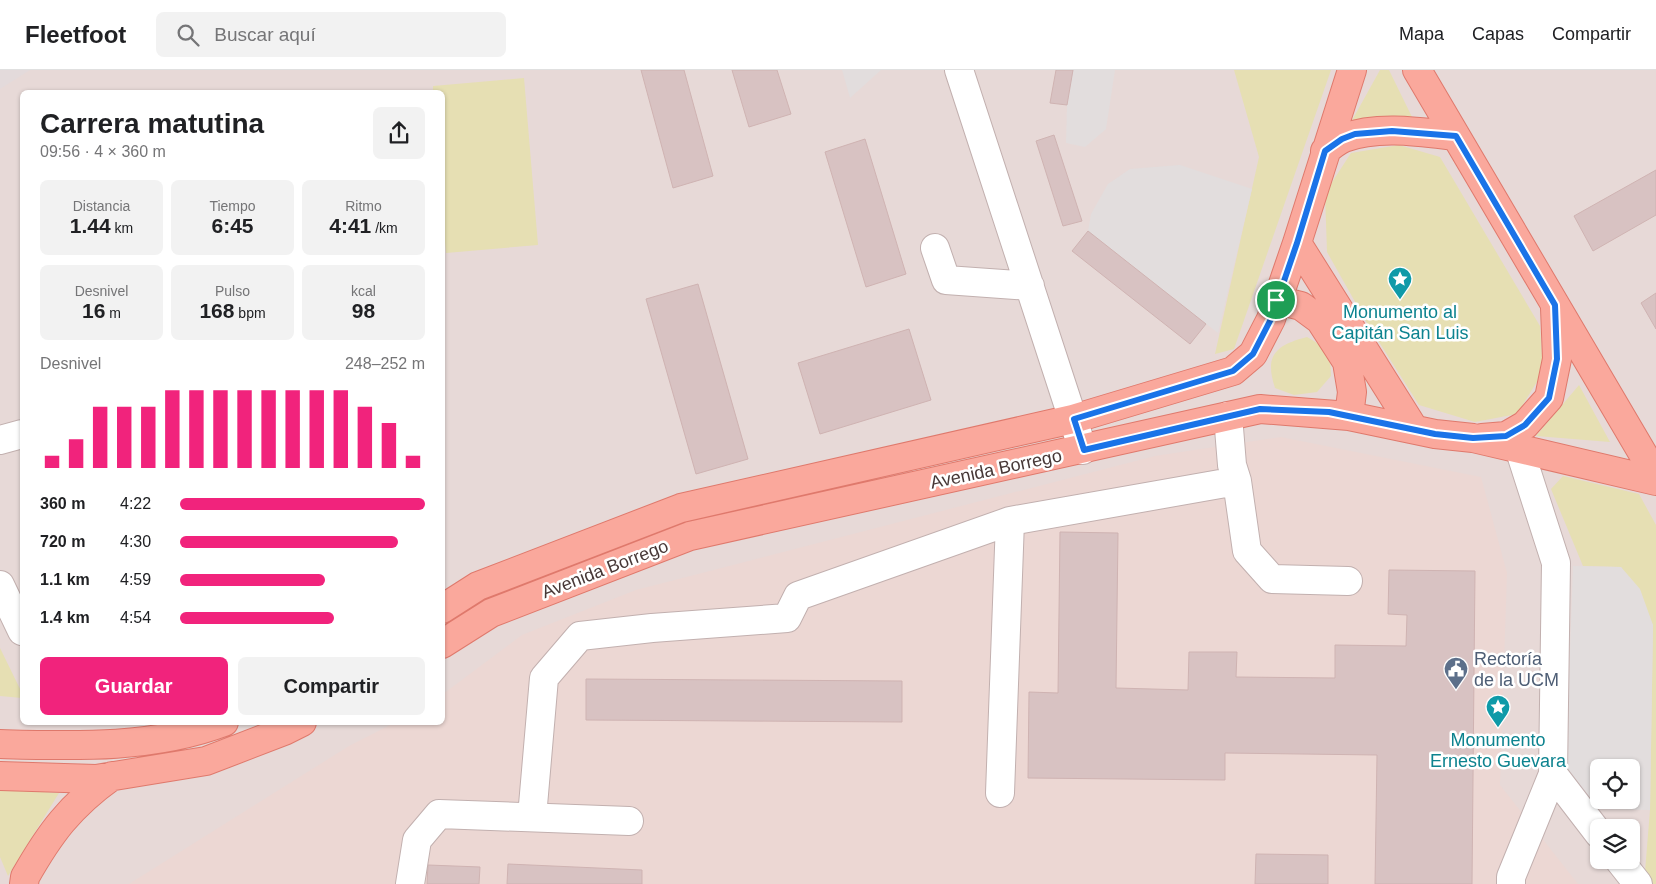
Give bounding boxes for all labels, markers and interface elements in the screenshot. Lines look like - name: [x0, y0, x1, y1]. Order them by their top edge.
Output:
- search box: [156, 12, 506, 57]
- text: Fleetfoot: [25, 21, 126, 48]
- icon: search: [174, 21, 202, 49]
- text: Buscar aquí: [214, 24, 316, 45]
- text: Mapa: [1399, 24, 1444, 44]
- text: Capas: [1472, 24, 1524, 44]
- text: Compartir: [1552, 24, 1631, 44]
- button: share: [373, 107, 425, 159]
- text: Carrera matutina: [40, 108, 264, 139]
- text: 09:56 · 4 × 360 m: [40, 143, 166, 160]
- text: Distancia: [73, 198, 130, 214]
- text: Tiempo: [209, 198, 256, 214]
- text: Ritmo: [345, 198, 382, 214]
- text: 1.44: [70, 214, 111, 237]
- text: 6:45: [211, 214, 254, 237]
- text: 4:41: [329, 214, 371, 237]
- text: km: [111, 220, 133, 236]
- text: /km: [371, 220, 398, 236]
- place icon: Monumento al Capitán San Luis: [1387, 266, 1413, 300]
- pin: [1255, 279, 1297, 321]
- text: Desnivel: [75, 283, 128, 299]
- text: Pulso: [215, 283, 250, 299]
- text: kcal: [351, 283, 376, 299]
- icon: arrive: [1262, 286, 1290, 314]
- text: 16: [82, 299, 105, 322]
- text: 168: [199, 299, 234, 322]
- text: 98: [352, 299, 375, 322]
- place label: Monumento al Capitán San Luis: [1331, 302, 1469, 343]
- text: m: [105, 305, 121, 321]
- text: bpm: [234, 305, 266, 321]
- text: Desnivel: [40, 355, 101, 372]
- text: 248–252 m: [345, 355, 425, 372]
- street label: Avenida Borrego: [928, 445, 1064, 493]
- text: 360 m: [40, 495, 85, 512]
- text: 4:22: [120, 495, 151, 512]
- text: 720 m: [40, 533, 85, 550]
- text: 4:30: [120, 533, 151, 550]
- street label: Avenida Borrego: [539, 536, 671, 602]
- text: 1.1 km: [40, 571, 90, 588]
- text: 4:59: [120, 571, 151, 588]
- text: 1.4 km: [40, 609, 90, 626]
- text: 4:54: [120, 609, 151, 626]
- place label: Rectoría de la UCM: [1474, 649, 1559, 690]
- public building icon: Rectoría de la UCM: [1443, 656, 1469, 690]
- button: Guardar: [40, 657, 228, 715]
- button: Compartir: [238, 657, 425, 715]
- place icon: Monumento Ernesto Guevara: [1485, 694, 1511, 728]
- place label: Monumento Ernesto Guevara: [1430, 730, 1567, 771]
- map controls: [1590, 759, 1640, 869]
- button: locate: [1590, 759, 1640, 809]
- button: layers: [1590, 819, 1640, 869]

